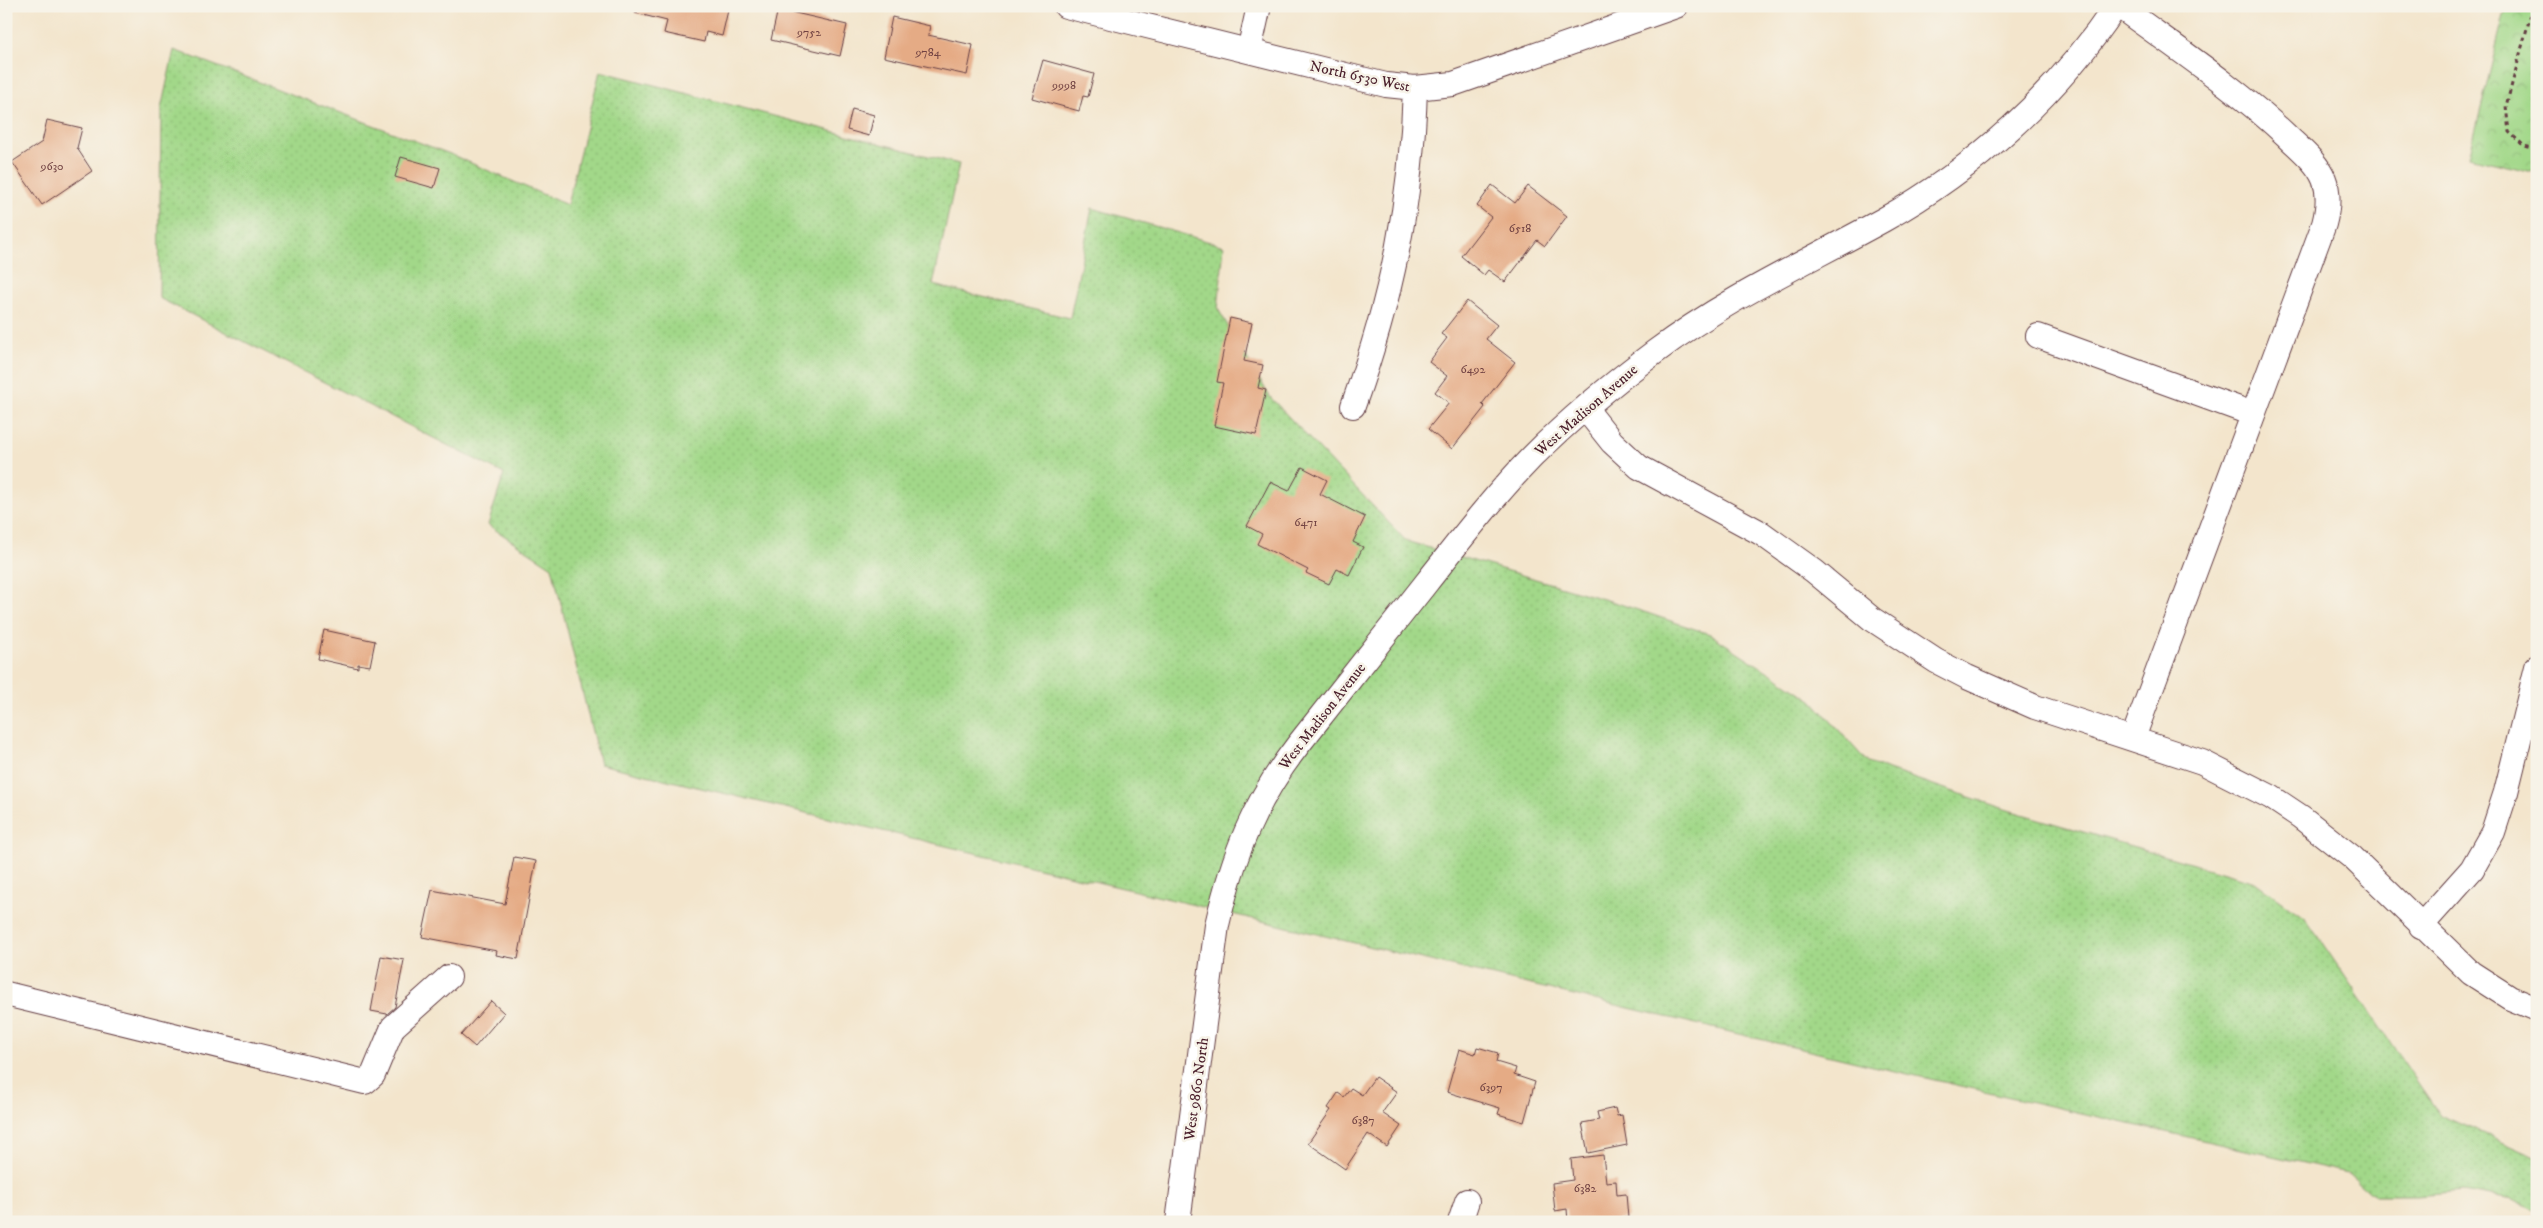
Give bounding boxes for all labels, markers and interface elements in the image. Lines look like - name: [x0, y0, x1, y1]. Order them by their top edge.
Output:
- house number: 9752: [796, 25, 821, 40]
- house number: 9784: [914, 45, 942, 60]
- street label: North 6530 West: [1308, 57, 1412, 96]
- house number: 9998: [1051, 78, 1076, 93]
- house number: 9630: [39, 159, 64, 174]
- house number: 6518: [1509, 221, 1531, 236]
- street label: West Madison Avenue: [1530, 360, 1642, 461]
- house number: 6492: [1460, 362, 1486, 377]
- house number: 6471: [1294, 515, 1318, 530]
- street label: West Madison Avenue: [1274, 659, 1370, 774]
- street label: West 9860 North: [1180, 1036, 1213, 1143]
- house number: 6397: [1479, 1080, 1503, 1095]
- house number: 6387: [1351, 1113, 1375, 1128]
- house number: 6382: [1574, 1181, 1596, 1196]

